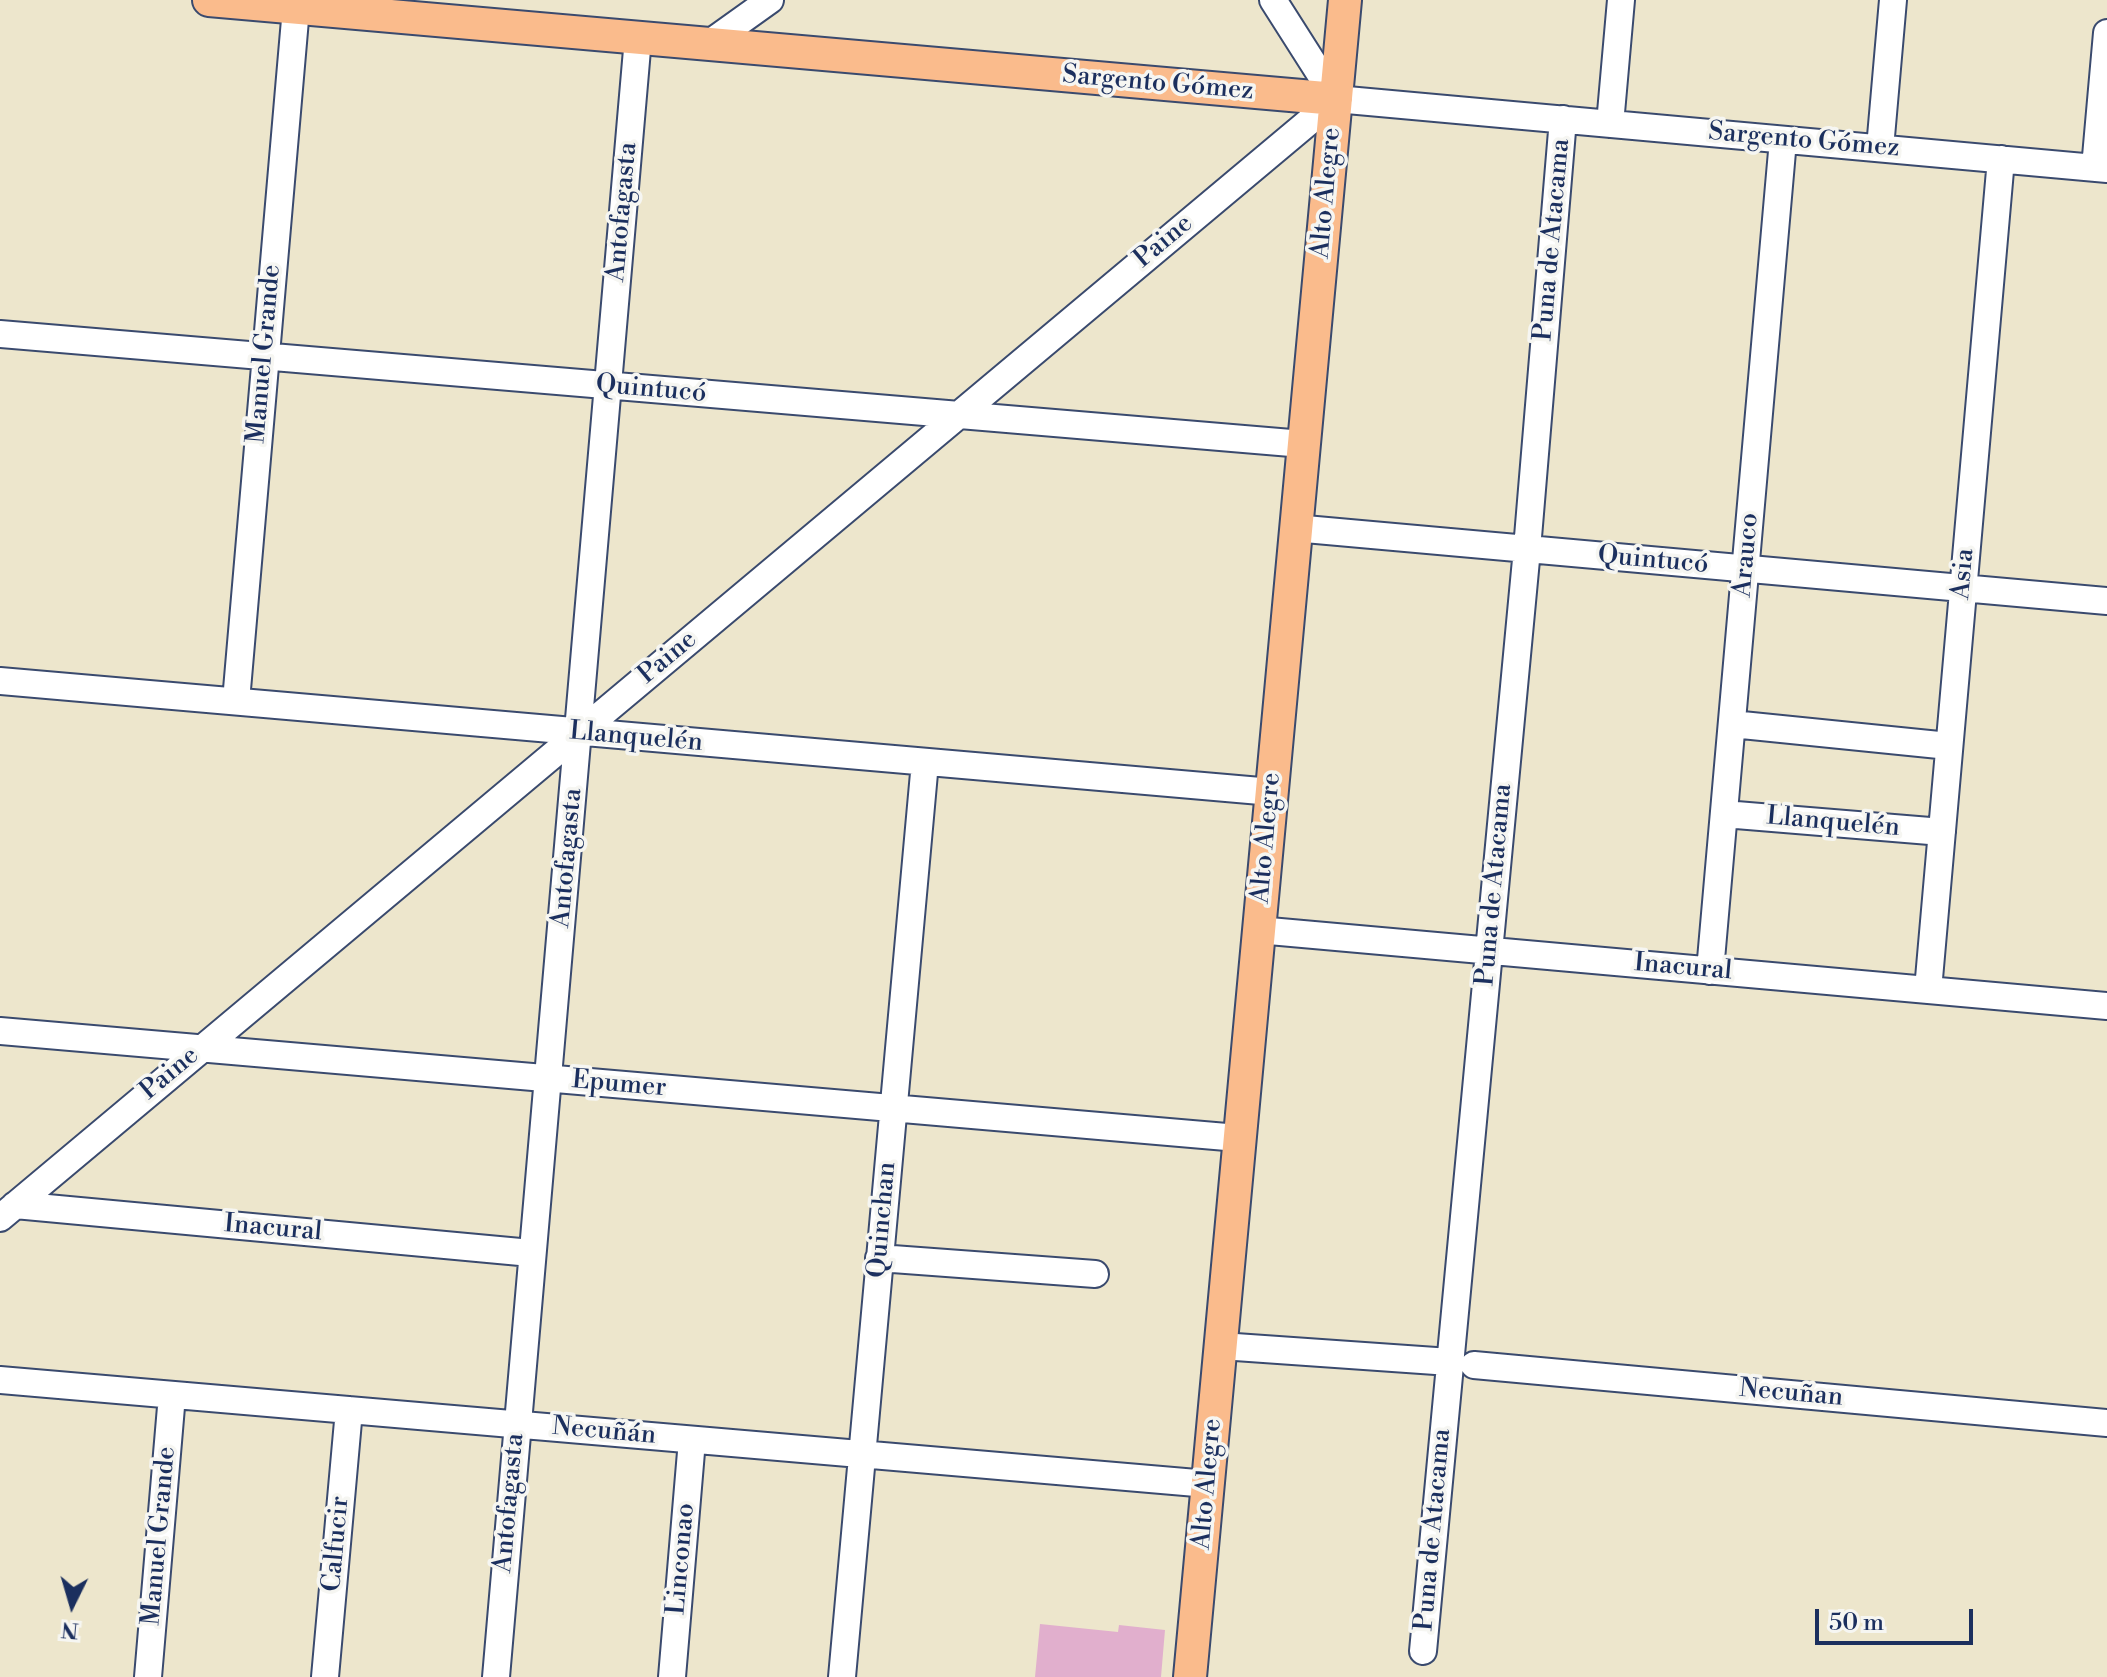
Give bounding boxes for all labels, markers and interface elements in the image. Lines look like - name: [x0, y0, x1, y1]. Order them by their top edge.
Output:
- street label: Sargento Gómez: [1061, 60, 1255, 108]
- street label: Sargento Gómez: [1707, 117, 1901, 165]
- street label: Alto Alegre: [1306, 126, 1348, 260]
- street label: Puna de Atacama: [1529, 138, 1577, 342]
- street label: Antofagasta: [601, 141, 645, 283]
- street label: Paine: [1128, 209, 1200, 275]
- street label: Manuel Grande: [242, 263, 288, 445]
- street label: Quintucó: [594, 370, 708, 410]
- street label: Arauco: [1728, 511, 1766, 599]
- street label: Quintucó: [1596, 541, 1710, 581]
- street label: Asia: [1946, 547, 1982, 601]
- street label: Paine: [632, 625, 704, 691]
- street label: Llanquelén: [568, 717, 704, 759]
- street label: Alto Alegre: [1246, 771, 1288, 905]
- street label: Puna de Atacama: [1471, 783, 1519, 987]
- street label: Antofagasta: [546, 787, 590, 929]
- street label: Llanquelén: [1765, 802, 1901, 844]
- street label: Inacural: [1633, 948, 1733, 988]
- street label: Paine: [134, 1041, 206, 1107]
- street label: Epumer: [570, 1065, 668, 1105]
- street label: Quinchan: [862, 1161, 904, 1279]
- street label: Inacural: [223, 1209, 323, 1249]
- street label: Necuñan: [1738, 1374, 1844, 1414]
- street label: Necuñán: [551, 1412, 657, 1452]
- street label: Alto Alegre: [1187, 1417, 1229, 1551]
- street label: Puna de Atacama: [1410, 1428, 1458, 1632]
- street label: Antofagasta: [488, 1432, 532, 1574]
- street label: Manuel Grande: [137, 1445, 183, 1627]
- street label: Calfucir: [317, 1495, 357, 1593]
- street label: Linconao: [662, 1502, 702, 1616]
- north arrow: [32, 1565, 112, 1645]
- scale bar: [1819, 1593, 1977, 1643]
- text: 50 m: [1829, 1608, 1884, 1638]
- text: N: [60, 1615, 80, 1644]

